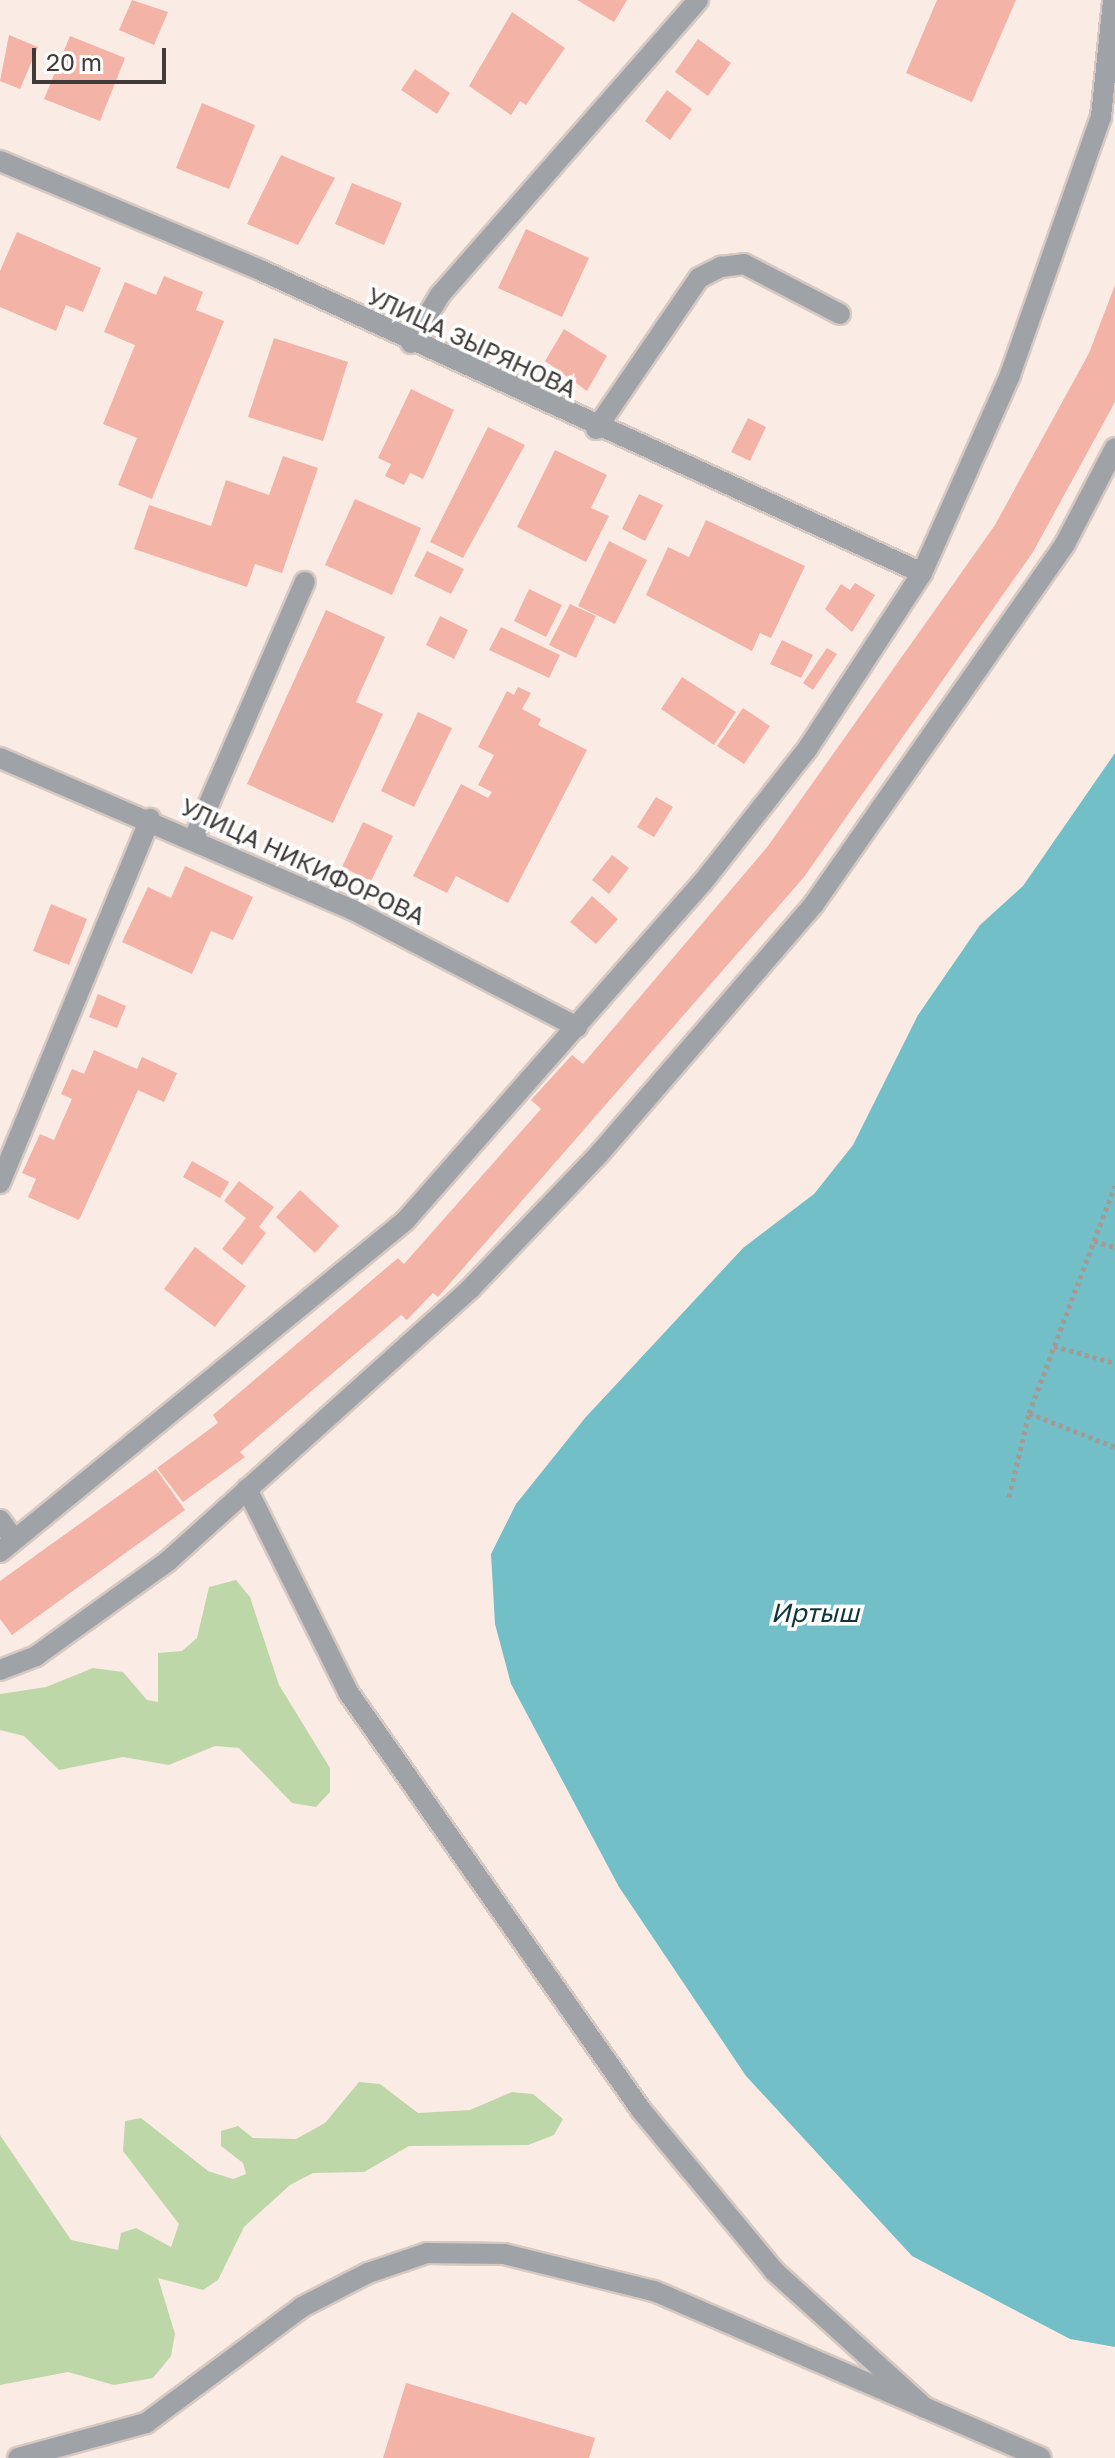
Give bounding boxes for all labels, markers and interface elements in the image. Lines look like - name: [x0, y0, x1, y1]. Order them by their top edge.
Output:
- scale bar: [36, 32, 170, 82]
- text: 20 m: [46, 47, 102, 76]
- street label: УЛИЦА ЗЫРЯНОВА: [363, 281, 581, 403]
- street label: УЛИЦА НИКИФОРОВА: [176, 792, 430, 930]
- water label: Иртыш: [771, 1597, 859, 1629]

